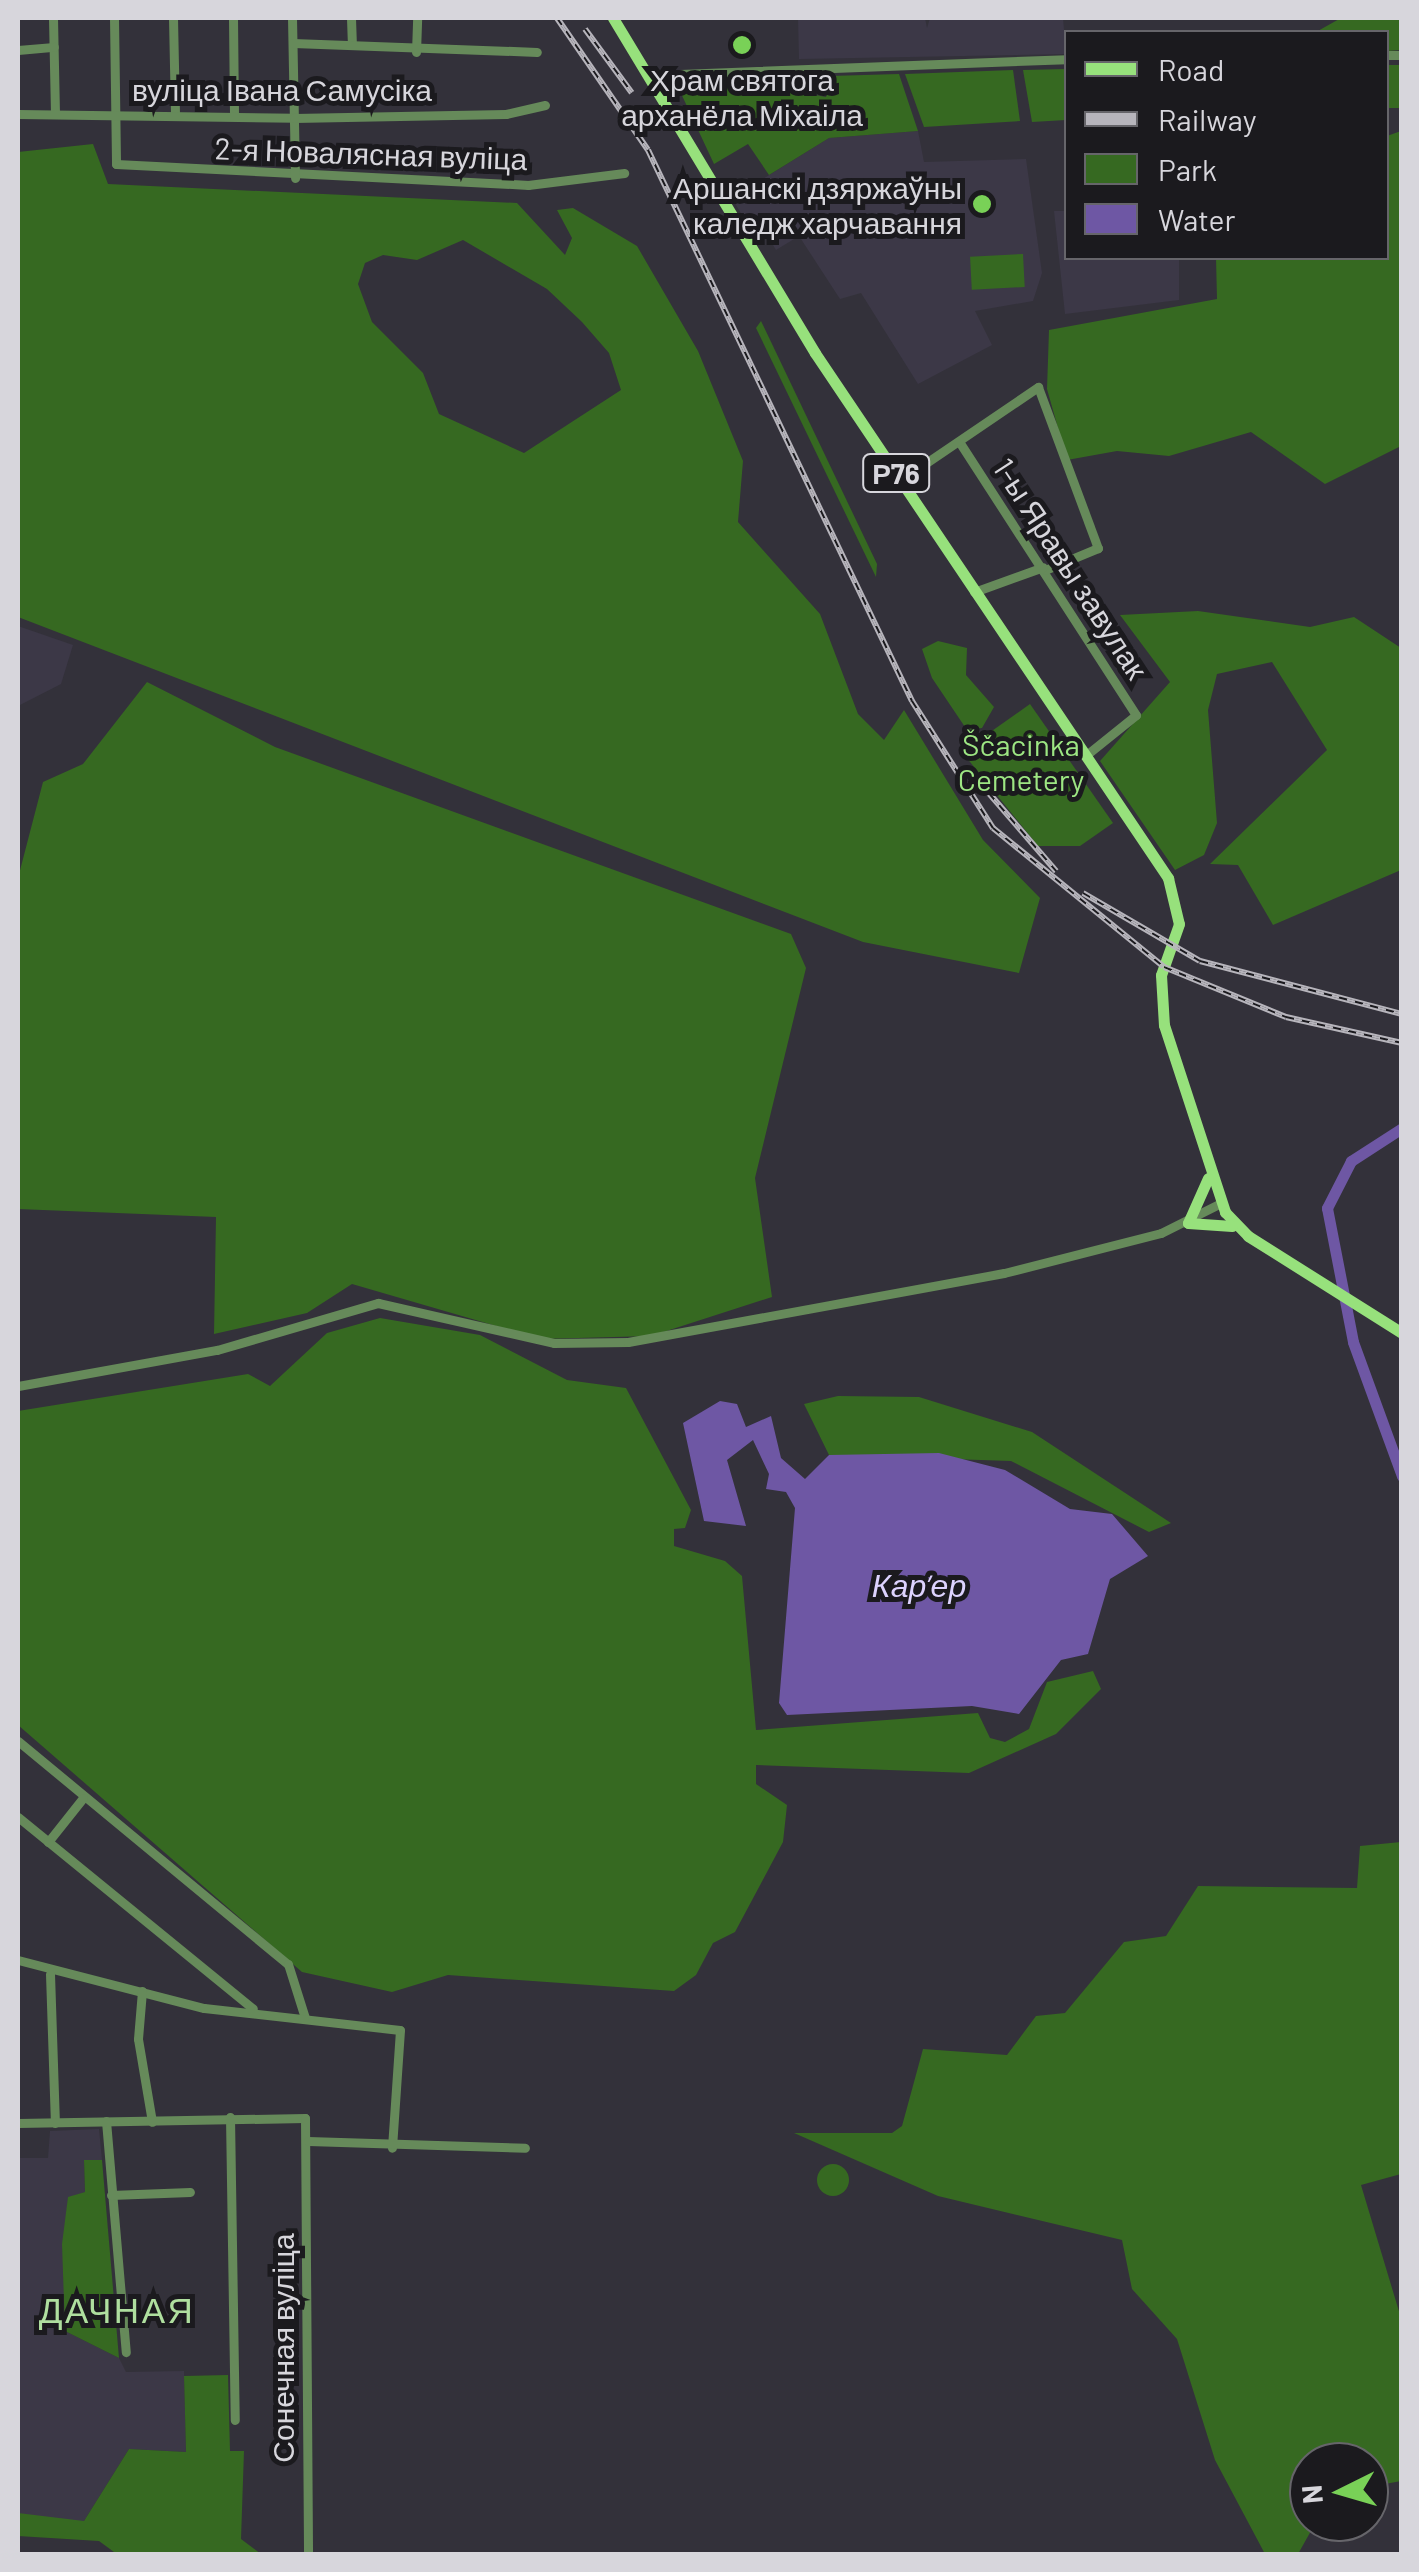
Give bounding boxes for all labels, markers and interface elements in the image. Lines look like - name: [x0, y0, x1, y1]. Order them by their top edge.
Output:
- legend: [1064, 30, 1389, 260]
- marker: Храм святога арханёла Міхаіла: [731, 34, 753, 56]
- text: Road: [1158, 51, 1224, 87]
- place label: Храм святога арханёла Міхаіла: [621, 61, 863, 132]
- street label: вуліца Івана Самусіка: [132, 71, 432, 107]
- text: Railway: [1158, 101, 1257, 137]
- street label: 2-я Новалясная вуліца: [214, 130, 528, 176]
- text: Park: [1158, 151, 1217, 187]
- place label: Аршанскі дзяржаўны каледж харчавання: [673, 169, 962, 240]
- marker: Аршанскі дзяржаўны каледж харчавання: [971, 193, 993, 215]
- text: Water: [1158, 201, 1236, 237]
- road number: Р76: [861, 450, 931, 496]
- street label: 1-ы Яравы завулак: [986, 451, 1156, 685]
- park label: Ščacinka Cemetery: [958, 726, 1084, 796]
- water label: Карʼер: [872, 1565, 966, 1603]
- street label: Сонечная вуліца: [264, 2233, 300, 2463]
- district label: ДАЧНАЯ: [39, 2288, 195, 2330]
- north arrow: [1289, 2442, 1389, 2542]
- text: N: [1293, 2484, 1329, 2505]

